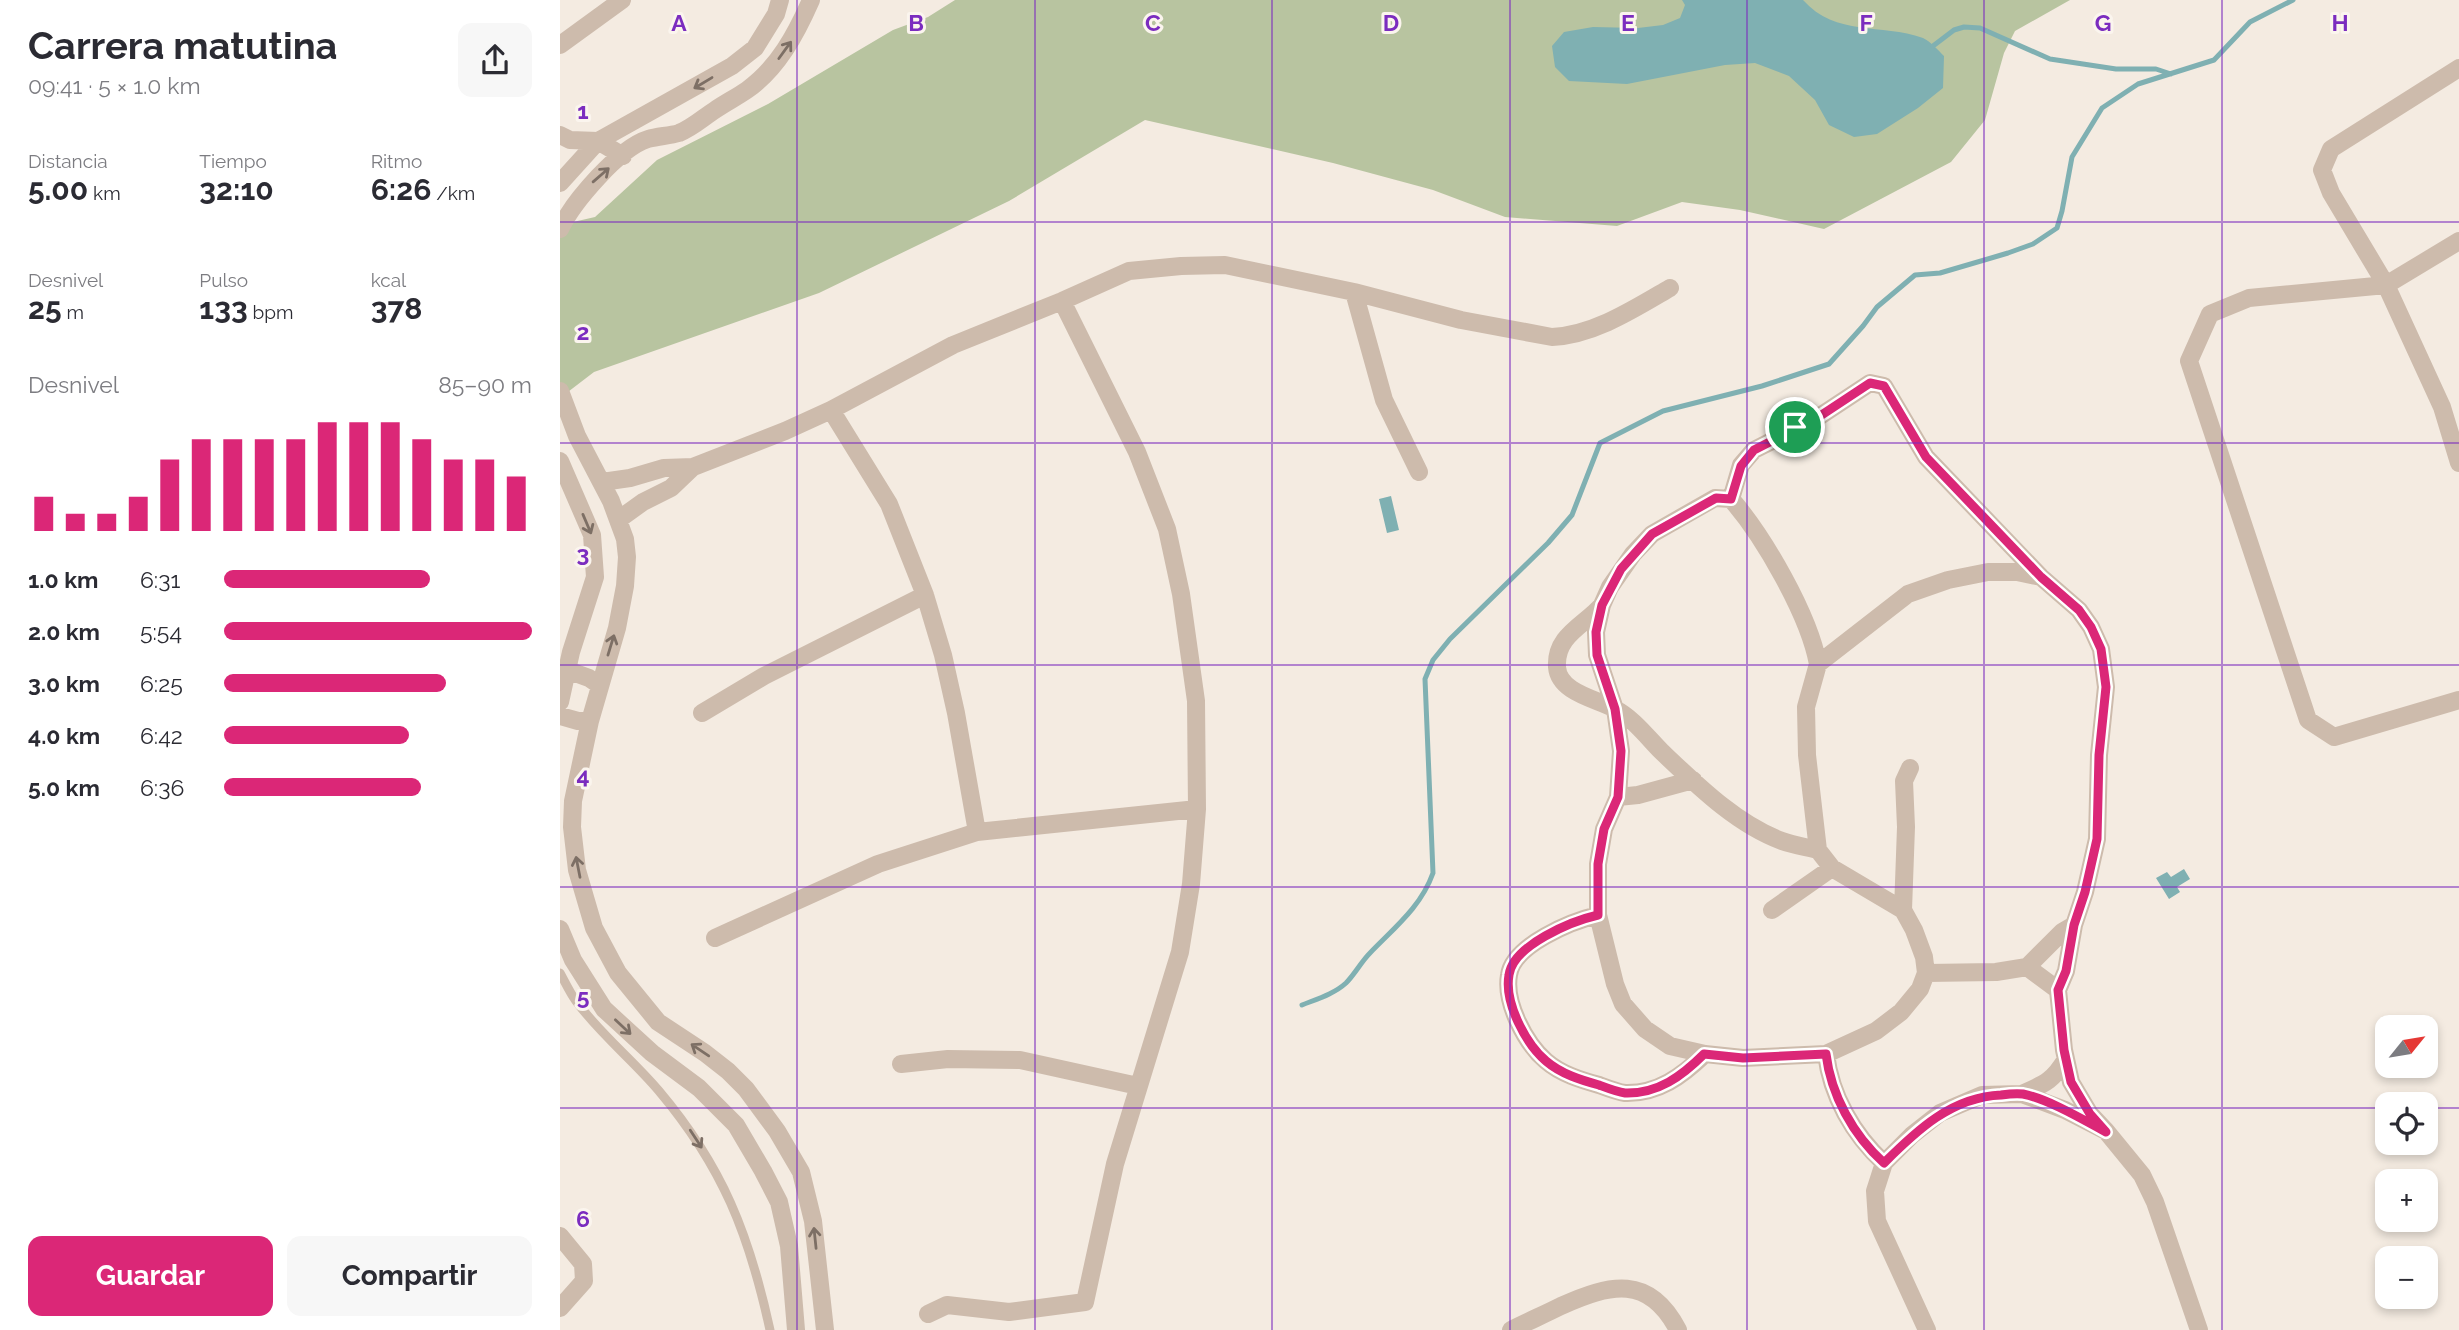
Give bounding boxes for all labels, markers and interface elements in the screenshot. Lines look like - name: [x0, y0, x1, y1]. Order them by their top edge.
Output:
- text: A: [671, 9, 687, 36]
- text: B: [908, 9, 924, 36]
- text: C: [1145, 9, 1161, 36]
- text: D: [1383, 9, 1399, 36]
- text: E: [1621, 9, 1635, 36]
- text: F: [1859, 9, 1873, 36]
- text: G: [2095, 9, 2111, 36]
- text: H: [2331, 9, 2349, 36]
- text: Carrera matutina: [28, 23, 337, 68]
- button: share: [458, 23, 532, 97]
- one-way arrow: [778, 41, 792, 60]
- text: 09:41 · 5 × 1.0 km: [28, 72, 201, 99]
- one-way arrow: [693, 77, 714, 90]
- text: 1: [577, 97, 589, 124]
- text: Distancia: [28, 150, 108, 172]
- text: Tiempo: [199, 150, 267, 172]
- text: Ritmo: [371, 150, 422, 172]
- one-way arrow: [591, 167, 609, 183]
- text: 5.00: [28, 172, 88, 207]
- text: 32:10: [199, 172, 274, 207]
- text: 6:26: [371, 172, 431, 207]
- text: km: [88, 182, 121, 204]
- text: /km: [431, 182, 475, 204]
- text: Desnivel: [28, 269, 103, 291]
- text: Pulso: [199, 269, 248, 291]
- text: kcal: [371, 269, 406, 291]
- text: 25: [28, 291, 62, 326]
- text: 133: [199, 291, 248, 326]
- text: 378: [371, 291, 422, 326]
- text: m: [62, 301, 84, 323]
- text: bpm: [248, 301, 293, 323]
- text: 2: [577, 318, 589, 345]
- text: Desnivel: [28, 371, 119, 398]
- text: 85–90 m: [438, 371, 532, 398]
- pin: [1765, 397, 1825, 457]
- icon: arrive: [1776, 408, 1814, 446]
- one-way arrow: [581, 512, 594, 534]
- text: 3: [577, 540, 589, 567]
- text: 1.0 km: [28, 566, 98, 593]
- text: 6:31: [140, 566, 180, 593]
- text: 2.0 km: [28, 618, 100, 645]
- text: 5:54: [140, 618, 182, 645]
- one-way arrow: [606, 635, 618, 657]
- text: 3.0 km: [28, 670, 100, 697]
- text: 6:25: [140, 670, 183, 697]
- text: 4.0 km: [28, 722, 100, 749]
- text: 6:42: [140, 722, 183, 749]
- text: 4: [576, 762, 590, 789]
- text: 5.0 km: [28, 774, 100, 801]
- text: 6:36: [140, 774, 184, 801]
- one-way arrow: [571, 856, 584, 879]
- text: 5: [577, 983, 590, 1010]
- north arrow: [2375, 1015, 2438, 1078]
- map controls: [2375, 1015, 2438, 1309]
- one-way arrow: [614, 1018, 631, 1035]
- one-way arrow: [691, 1043, 710, 1057]
- button: locate: [2375, 1092, 2438, 1155]
- one-way arrow: [689, 1129, 703, 1148]
- button: +: [2375, 1169, 2438, 1232]
- text: 6: [576, 1205, 590, 1232]
- one-way arrow: [809, 1227, 822, 1250]
- button: Guardar: [28, 1236, 273, 1316]
- button: Compartir: [287, 1236, 532, 1316]
- button: −: [2375, 1246, 2438, 1309]

